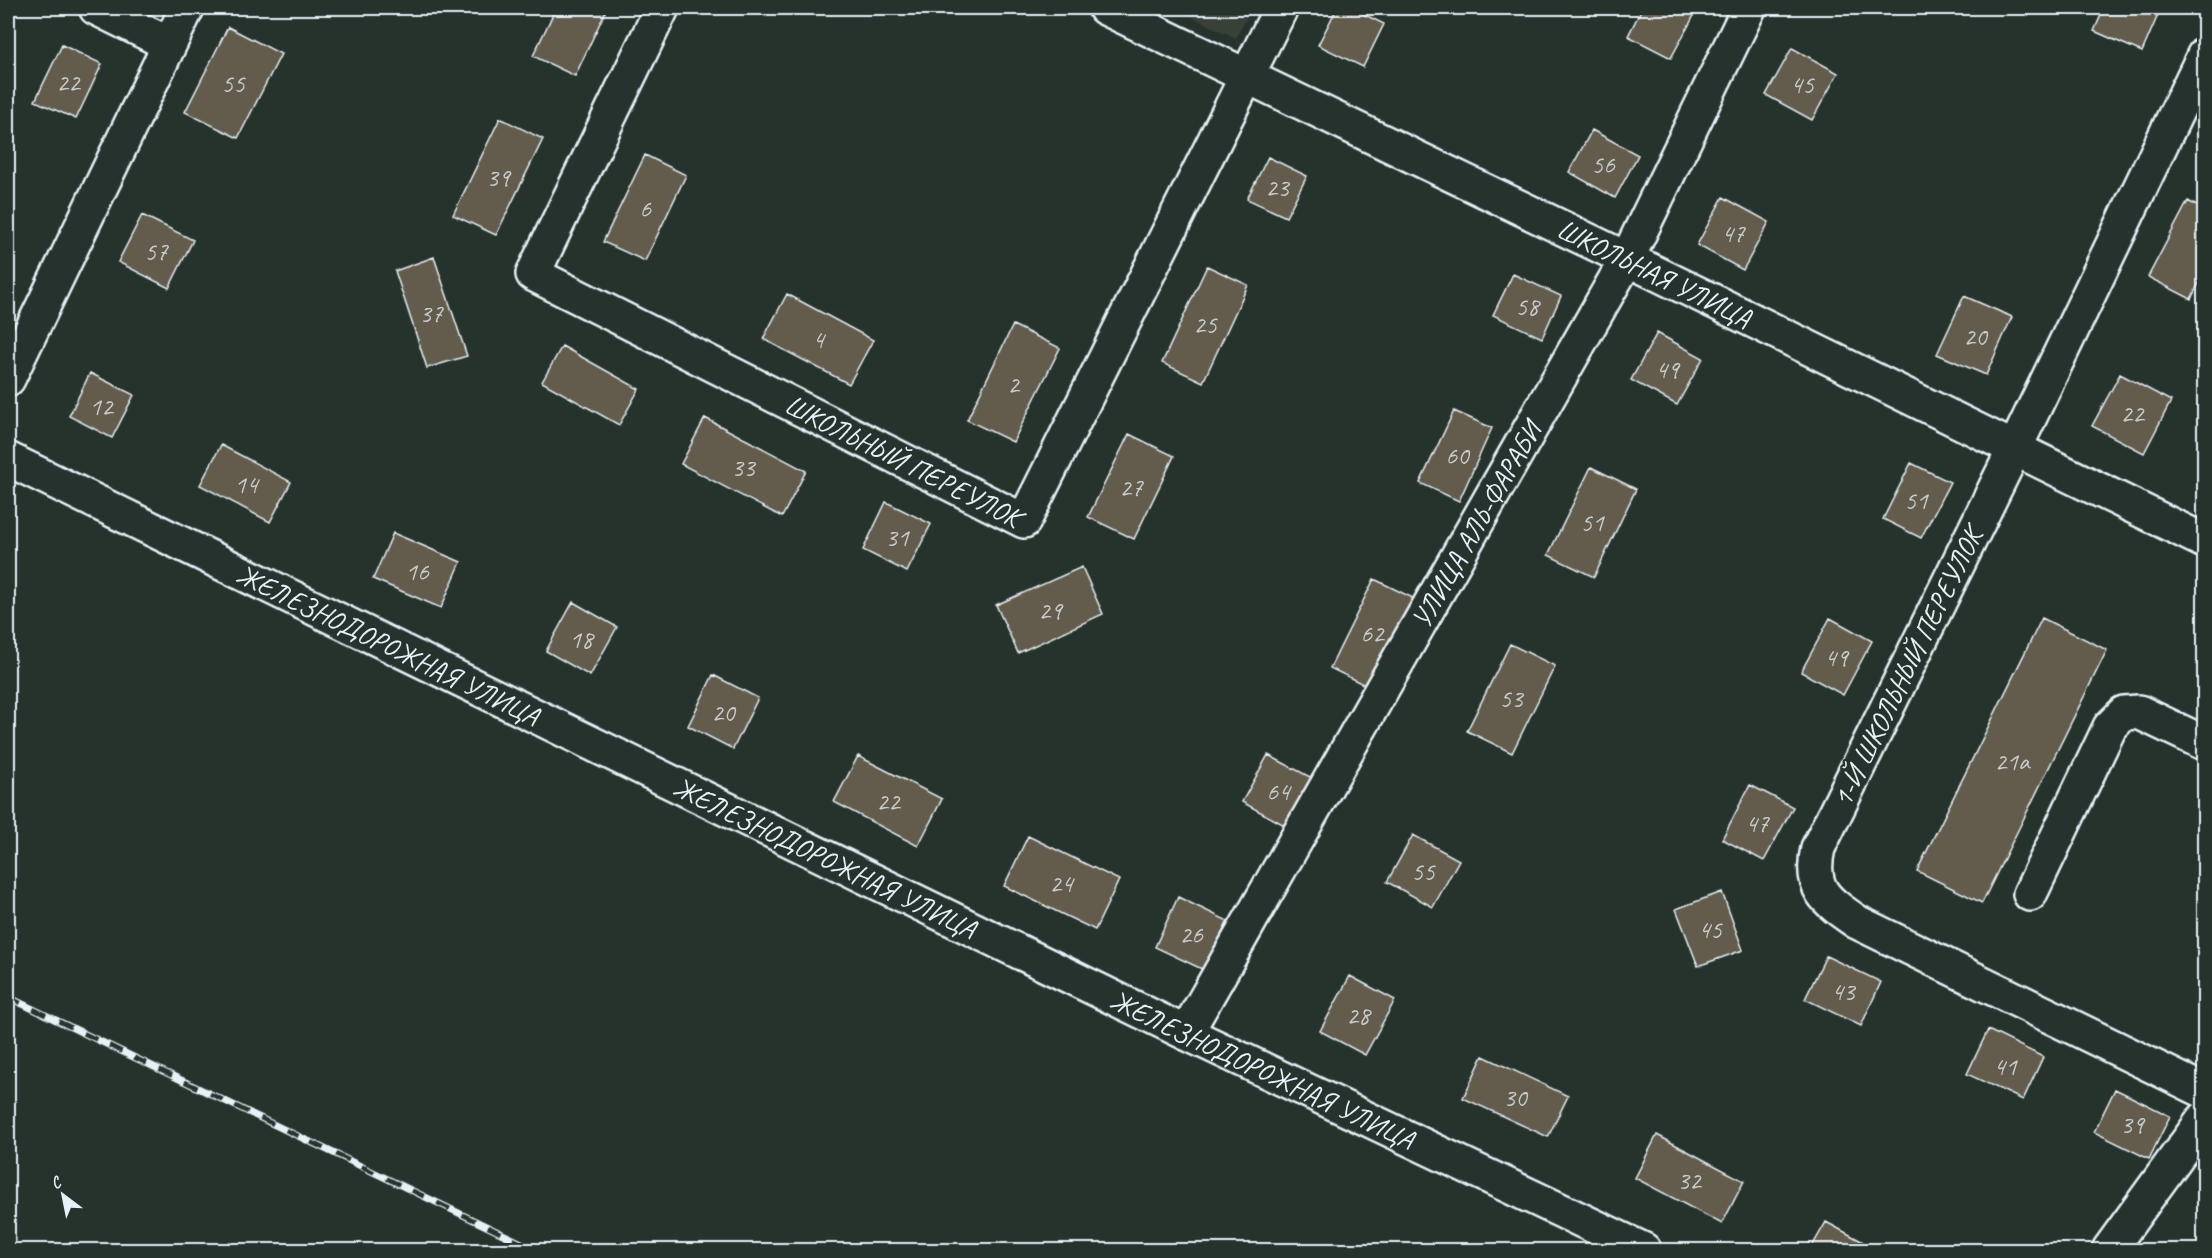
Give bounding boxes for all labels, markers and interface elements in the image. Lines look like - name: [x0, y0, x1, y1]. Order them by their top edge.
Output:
- house number: 22: [56, 66, 82, 99]
- house number: 55: [221, 67, 246, 100]
- house number: 45: [1790, 68, 1815, 101]
- house number: 56: [1591, 148, 1616, 181]
- house number: 39: [486, 161, 512, 194]
- house number: 23: [1265, 171, 1291, 204]
- house number: 6: [639, 192, 652, 225]
- street label: ШКОЛЬНАЯ УЛИЦА: [1552, 211, 1758, 335]
- house number: 47: [1721, 217, 1746, 250]
- house number: 57: [144, 235, 169, 268]
- house number: 58: [1515, 290, 1541, 323]
- house number: 37: [419, 297, 444, 330]
- house number: 25: [1193, 308, 1218, 341]
- house number: 20: [1963, 320, 1989, 353]
- house number: 4: [812, 323, 826, 356]
- house number: 49: [1655, 353, 1681, 386]
- house number: 2: [1007, 368, 1021, 401]
- street label: ШКОЛЬНЫЙ ПЕРЕУЛОК: [779, 386, 1032, 537]
- house number: 12: [89, 390, 115, 423]
- house number: 22: [2120, 397, 2146, 430]
- street label: УЛИЦА АЛЬ-ФАРАБИ: [1403, 412, 1550, 634]
- house number: 60: [1445, 439, 1471, 472]
- house number: 33: [731, 451, 757, 484]
- house number: 14: [234, 468, 260, 501]
- house number: 27: [1119, 471, 1144, 504]
- house number: 51: [1904, 484, 1929, 517]
- house number: 51: [1580, 506, 1605, 539]
- street label: 1-Й ШКОЛЬНЫЙ ПЕРЕУЛОК: [1824, 517, 1992, 812]
- house number: 31: [885, 521, 910, 554]
- house number: 16: [405, 555, 430, 588]
- street label: ЖЕЛЕЗНОДОРОЖНАЯ УЛИЦА: [231, 556, 547, 734]
- house number: 29: [1038, 594, 1064, 627]
- house number: 62: [1360, 617, 1386, 650]
- house number: 18: [569, 623, 595, 656]
- house number: 49: [1824, 641, 1850, 674]
- house number: 53: [1499, 682, 1525, 715]
- house number: 20: [711, 696, 737, 729]
- house number: 21а: [1995, 745, 2031, 778]
- street label: ЖЕЛЕЗНОДОРОЖНАЯ УЛИЦА: [668, 769, 984, 947]
- house number: 64: [1266, 775, 1292, 808]
- house number: 22: [876, 785, 902, 818]
- house number: 47: [1745, 807, 1770, 840]
- house number: 55: [1411, 855, 1436, 888]
- house number: 24: [1049, 867, 1075, 900]
- house number: 45: [1698, 913, 1723, 946]
- house number: 26: [1179, 918, 1204, 951]
- house number: 43: [1831, 975, 1857, 1008]
- street label: ЖЕЛЕЗНОДОРОЖНАЯ УЛИЦА: [1105, 982, 1422, 1157]
- house number: 28: [1346, 999, 1372, 1032]
- house number: 41: [1993, 1050, 2018, 1083]
- house number: 30: [1503, 1081, 1529, 1114]
- house number: 39: [2120, 1108, 2146, 1141]
- house number: 32: [1677, 1164, 1703, 1197]
- north arrow: [33, 1165, 93, 1225]
- text: С: [47, 1171, 66, 1194]

